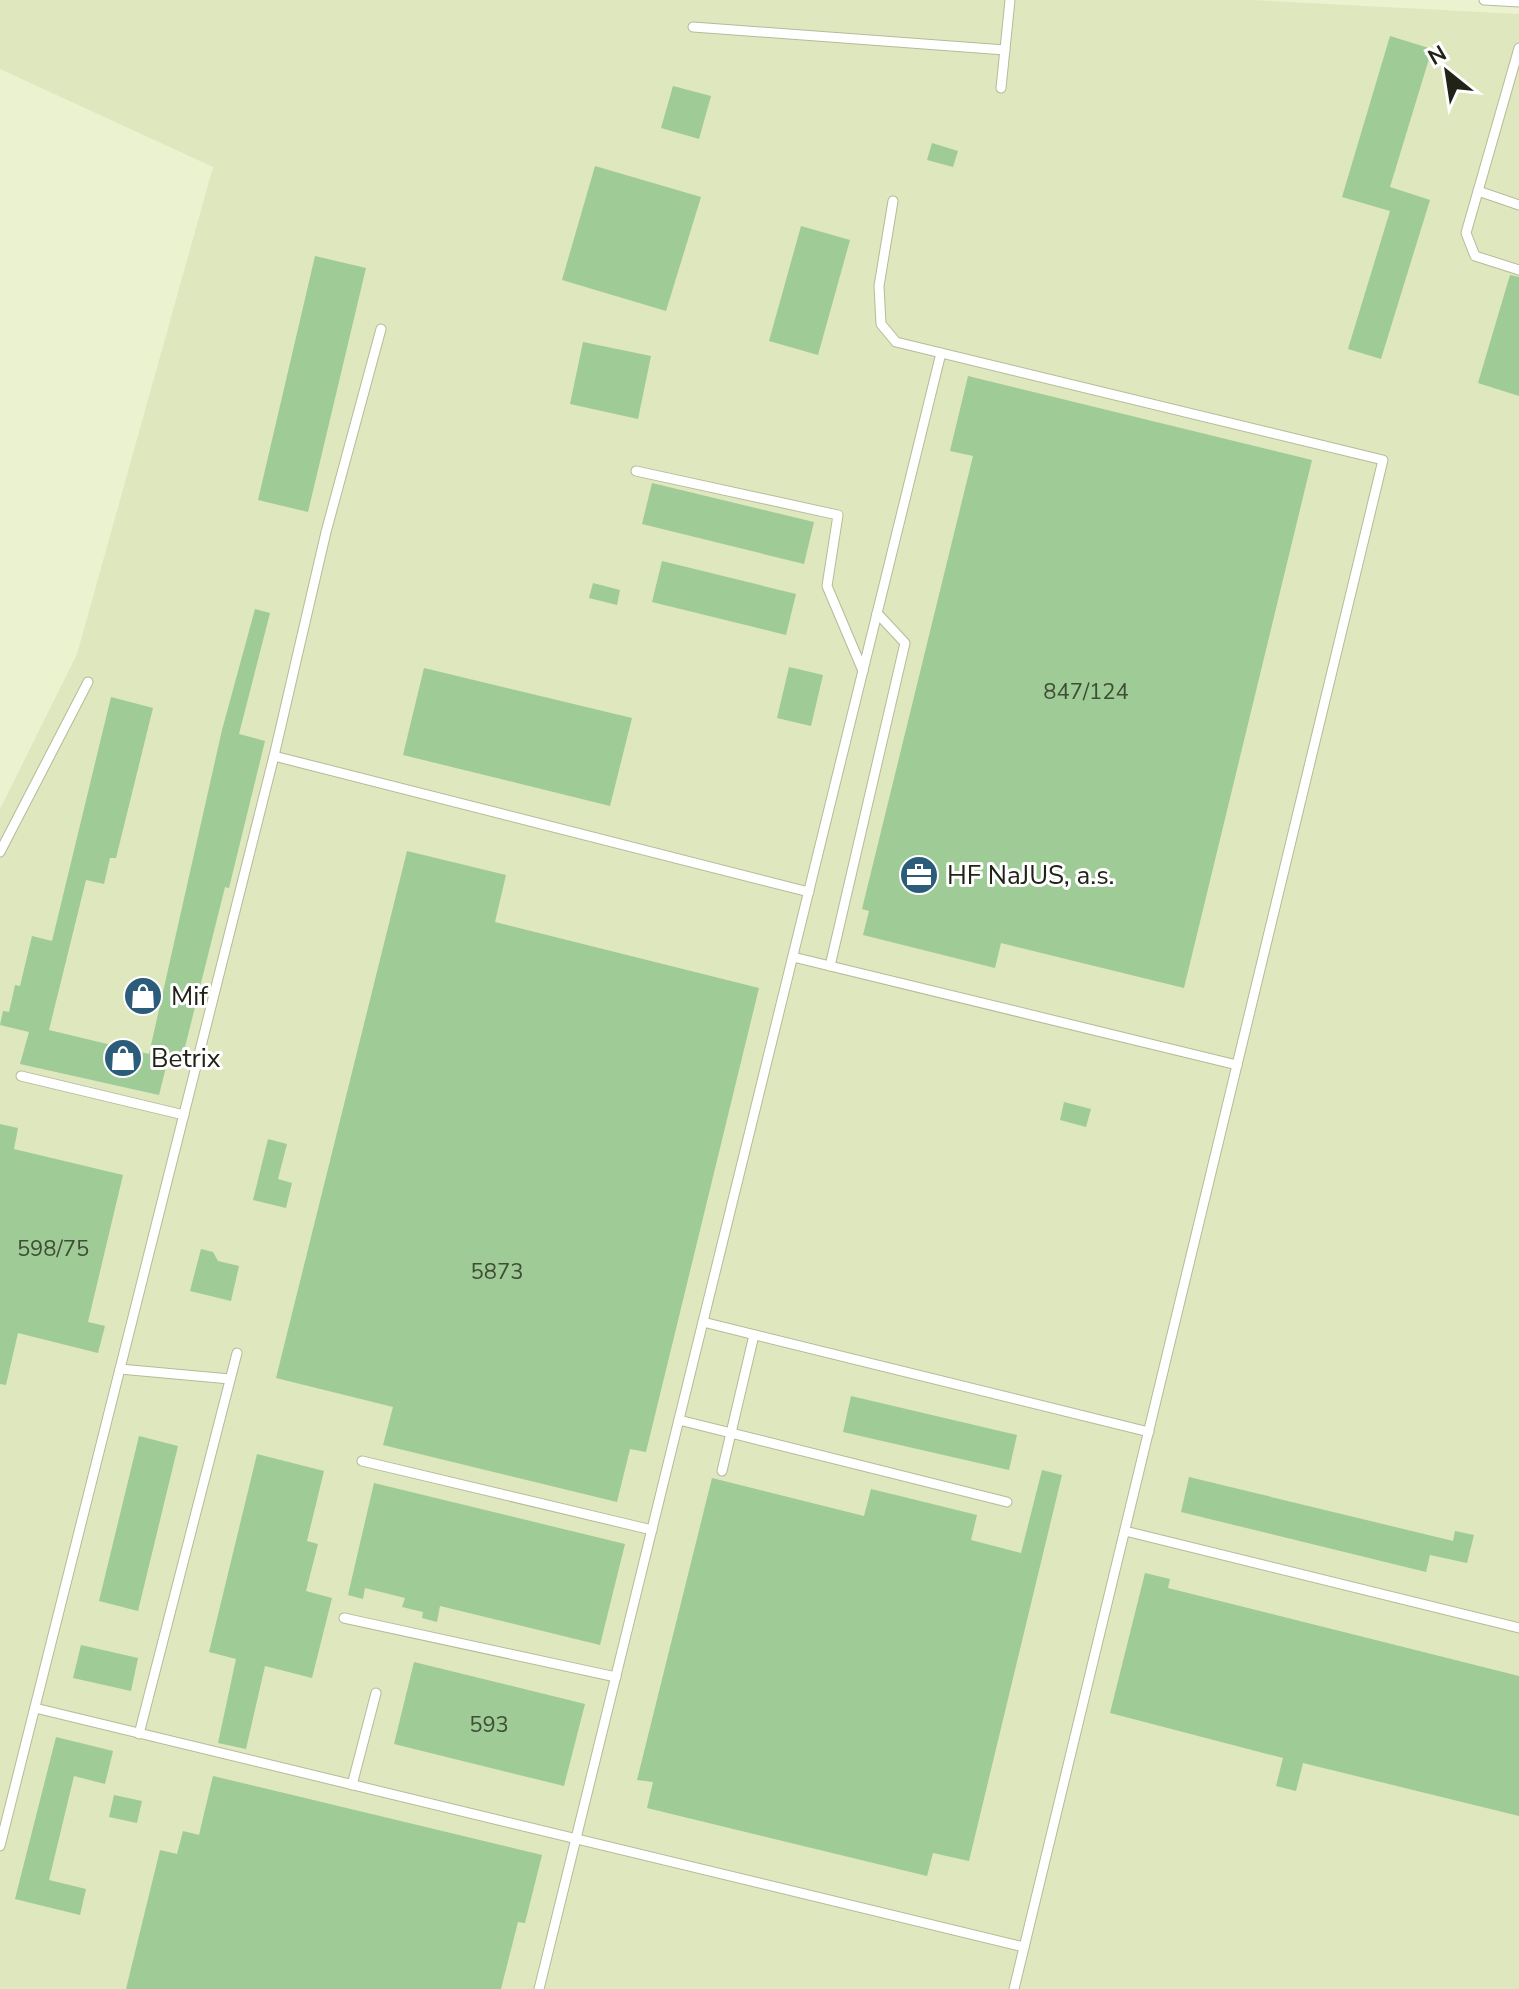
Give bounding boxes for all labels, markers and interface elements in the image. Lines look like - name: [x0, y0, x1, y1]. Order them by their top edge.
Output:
- north arrow: [1407, 32, 1487, 112]
- text: N: [1423, 38, 1452, 73]
- house number: 847/124: [1043, 677, 1129, 707]
- office icon: HF NaJUS, a.s.: [898, 854, 940, 896]
- place label: HF NaJUS, a.s.: [947, 858, 1115, 893]
- shop icon: Mif: [122, 975, 164, 1017]
- place label: Mif: [171, 979, 208, 1014]
- shop icon: Betrix: [102, 1037, 144, 1079]
- place label: Betrix: [151, 1041, 221, 1076]
- house number: 598/75: [17, 1234, 89, 1264]
- house number: 5873: [471, 1257, 523, 1287]
- house number: 593: [469, 1710, 509, 1740]

